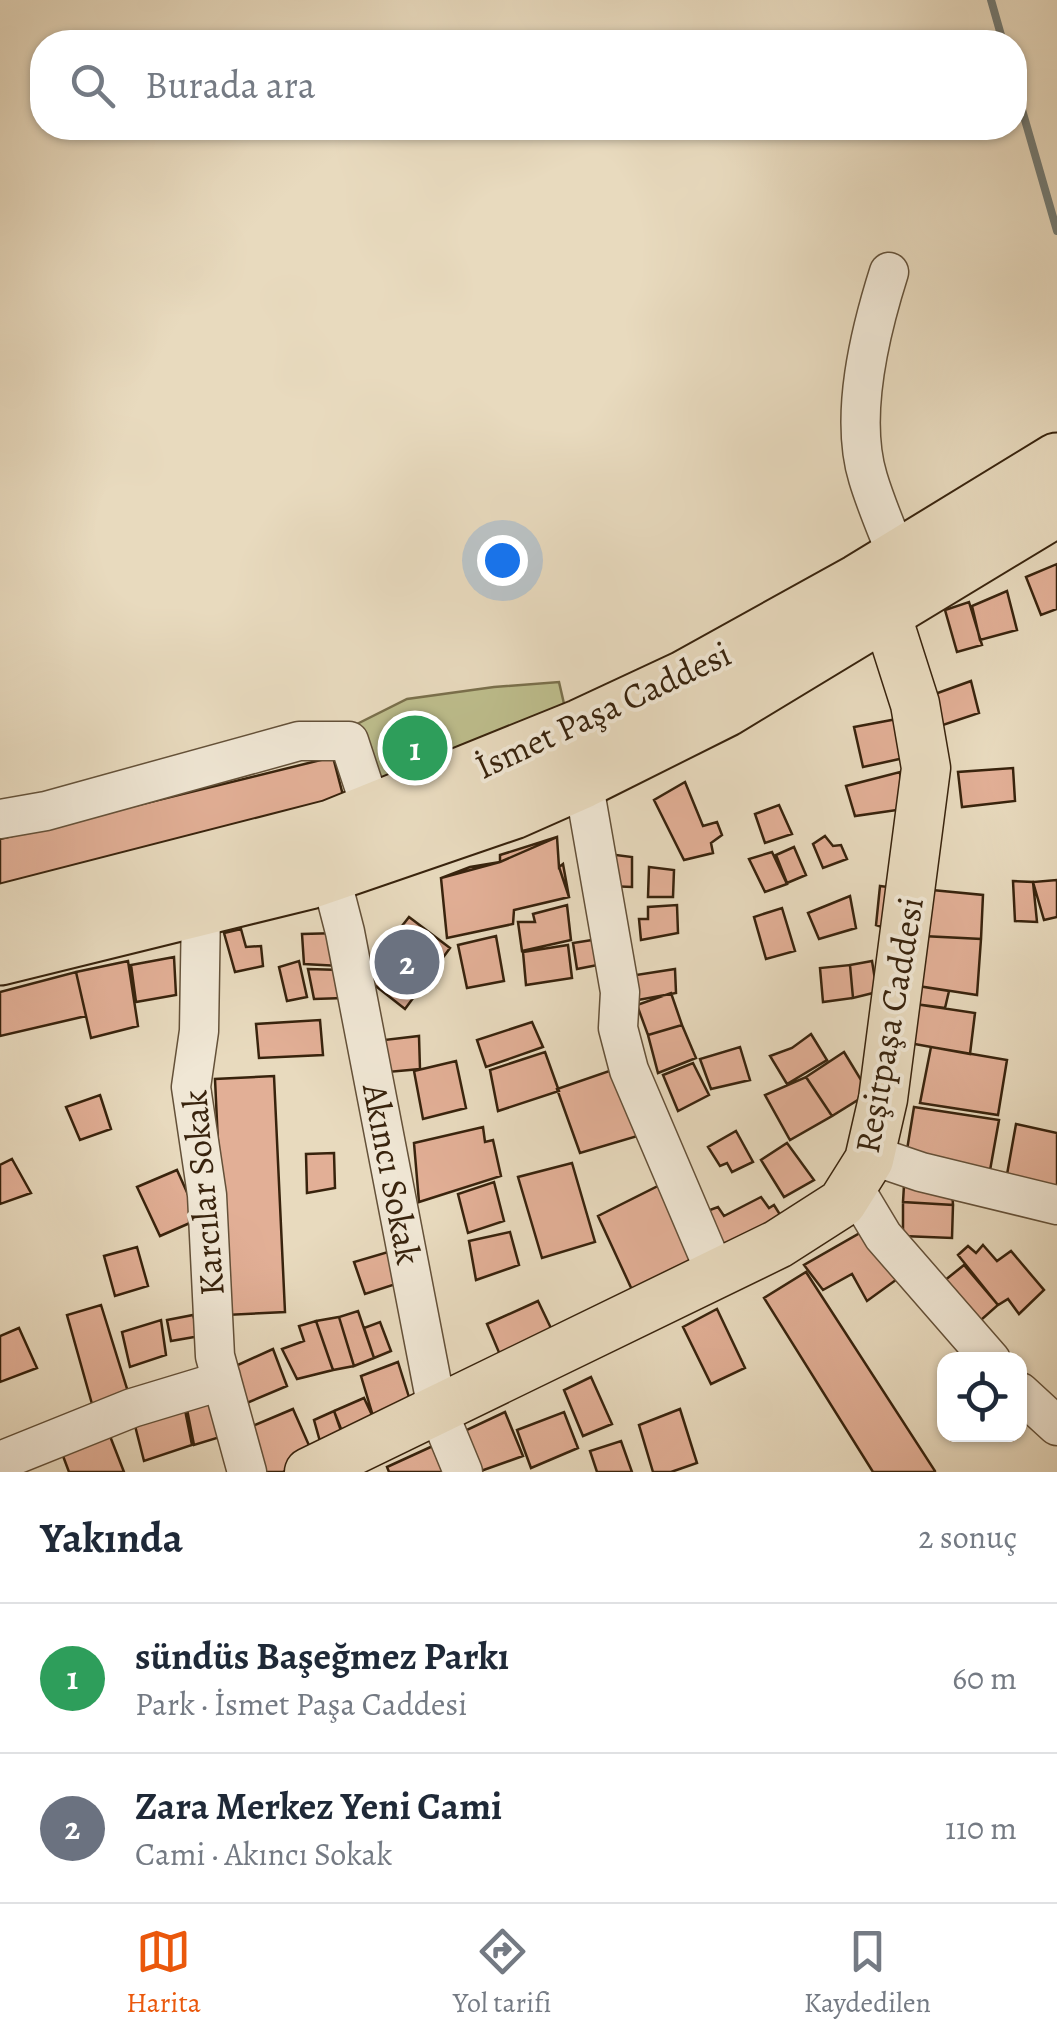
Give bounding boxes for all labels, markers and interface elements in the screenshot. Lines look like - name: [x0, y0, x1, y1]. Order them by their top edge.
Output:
- search box: [30, 30, 1027, 140]
- icon: search: [65, 58, 120, 113]
- text: Burada ara: [145, 59, 315, 111]
- your location: [477, 535, 528, 586]
- street label: İsmet Paşa Caddesi: [467, 630, 739, 790]
- pin: 1: [382, 710, 448, 786]
- street label: Reşitpaşa Caddesi: [843, 893, 935, 1157]
- pin: 2: [374, 924, 440, 1000]
- street label: Akıncı Sokak: [351, 1078, 433, 1269]
- street label: Karcılar Sokak: [170, 1088, 236, 1298]
- map controls: [937, 1352, 1027, 1442]
- button: locate: [937, 1352, 1027, 1442]
- text: Yakında: [40, 1509, 183, 1566]
- text: 2 sonuç: [918, 1515, 1017, 1559]
- text: sündüs Başeğmez Parkı: [135, 1630, 509, 1682]
- text: 1: [67, 1656, 78, 1700]
- text: 60 m: [952, 1656, 1017, 1700]
- text: Park · İsmet Paşa Caddesi: [135, 1682, 467, 1726]
- text: Zara Merkez Yeni Cami: [135, 1780, 502, 1832]
- text: 2: [65, 1806, 80, 1850]
- text: 110 m: [945, 1806, 1017, 1850]
- text: Cami · Akıncı Sokak: [135, 1832, 392, 1876]
- tab: Harita: [126, 1924, 201, 2022]
- tab: Yol tarifi: [453, 1924, 551, 2022]
- tab: Kaydedilen: [804, 1924, 931, 2022]

